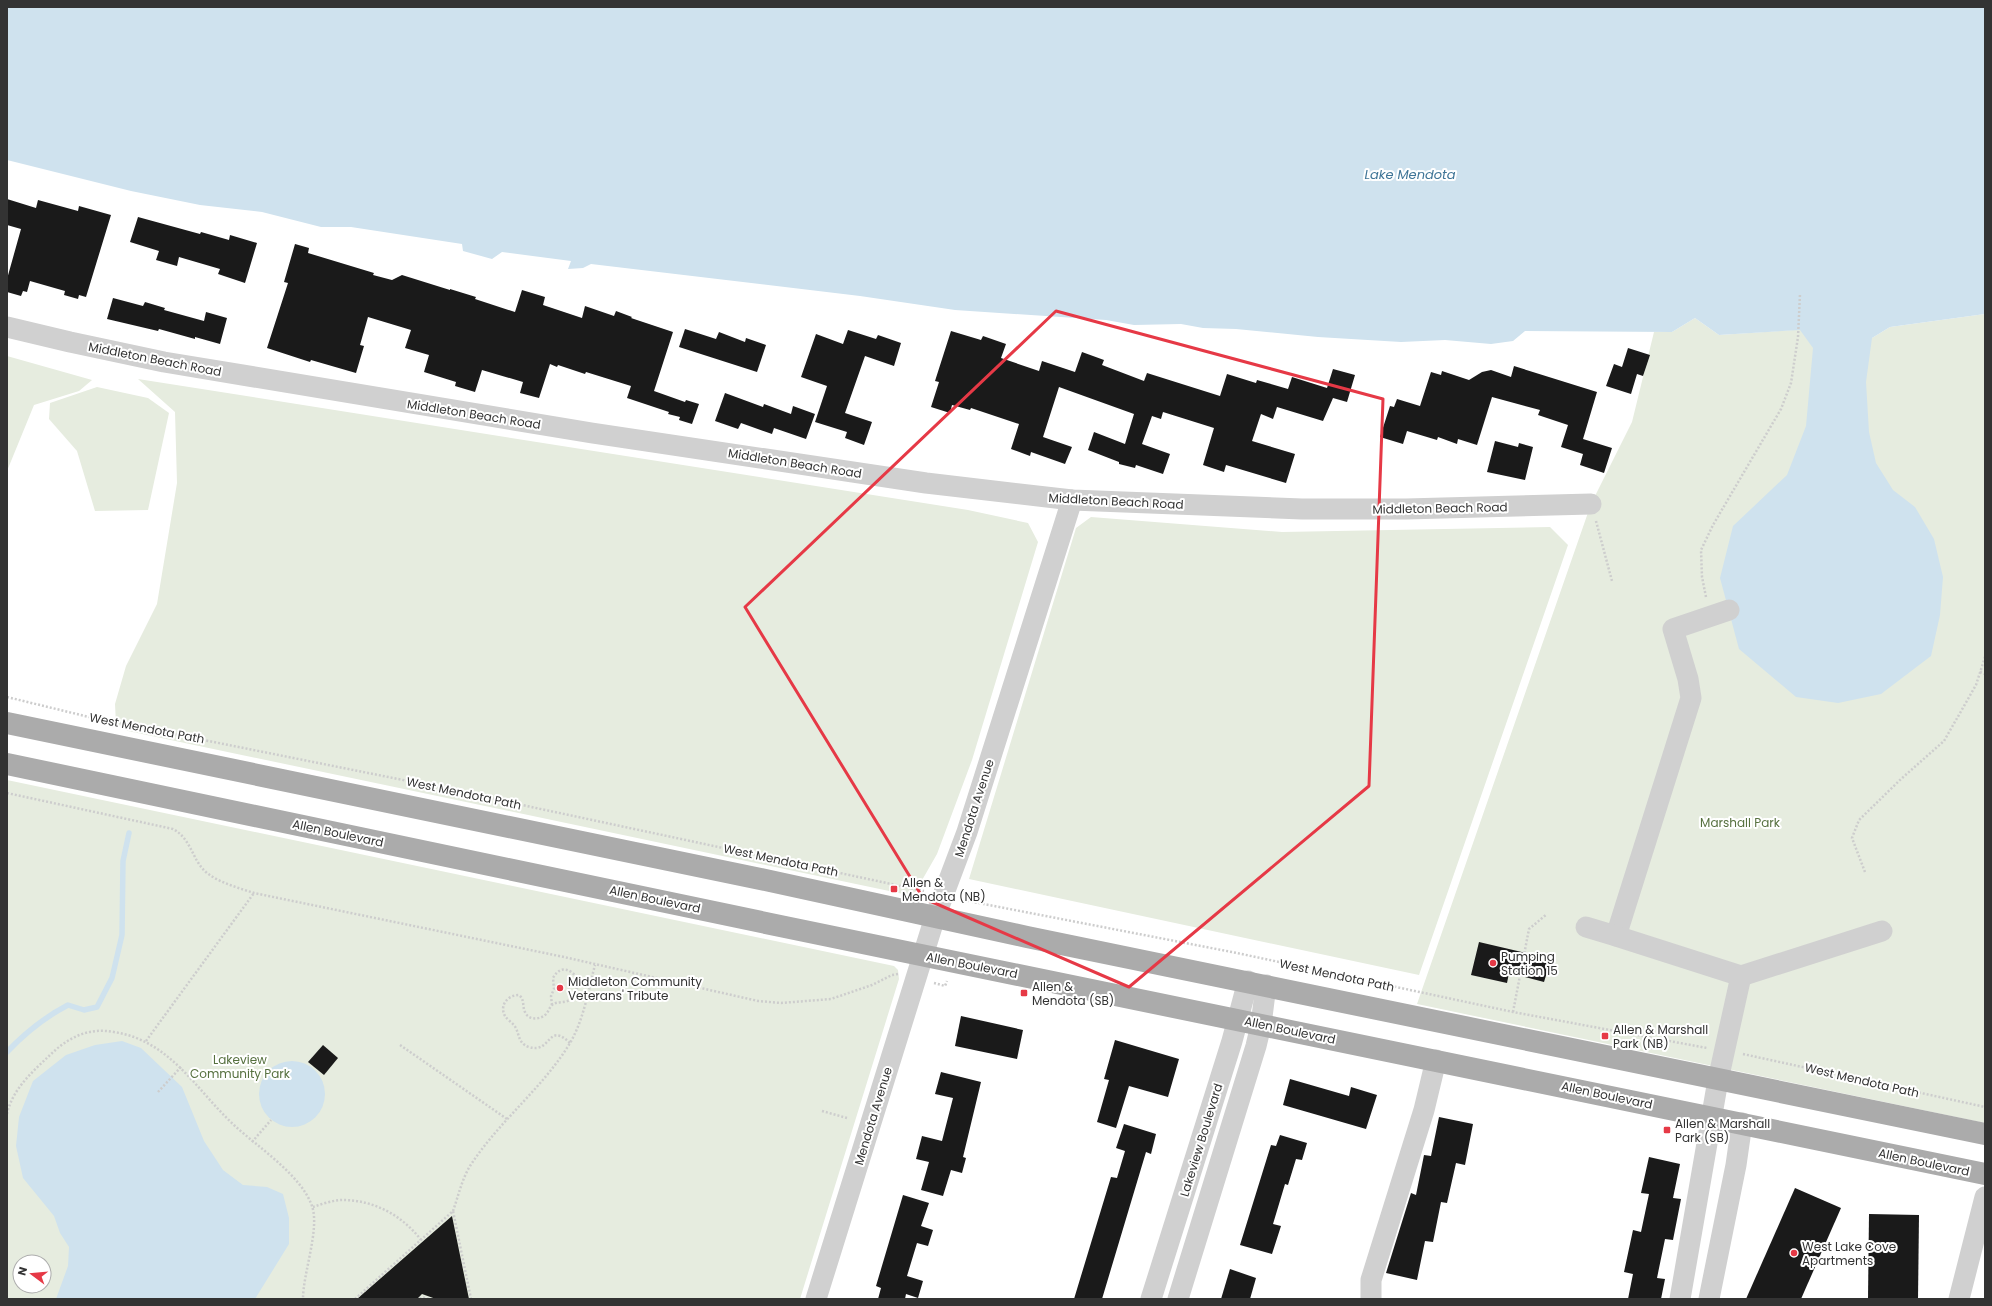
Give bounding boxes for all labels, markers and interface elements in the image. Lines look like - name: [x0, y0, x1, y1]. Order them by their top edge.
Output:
- water label: Lake Mendota: [1364, 165, 1456, 184]
- street label: Middleton Beach Road: [87, 338, 223, 380]
- street label: Middleton Beach Road: [406, 395, 542, 433]
- street label: Middleton Beach Road: [727, 444, 863, 482]
- street label: Middleton Beach Road: [1048, 489, 1184, 513]
- street label: Middleton Beach Road: [1372, 498, 1508, 518]
- street label: West Mendota Path: [88, 708, 206, 748]
- street label: Mendota Avenue: [950, 757, 998, 859]
- street label: West Mendota Path: [405, 773, 523, 813]
- park label: Marshall Park: [1700, 814, 1781, 831]
- street label: Allen Boulevard: [291, 815, 385, 851]
- street label: West Mendota Path: [722, 840, 840, 880]
- place label: Allen & Mendota (NB): [902, 874, 986, 905]
- street label: Allen Boulevard: [608, 881, 702, 917]
- marker: Allen & Mendota (NB): [889, 884, 899, 894]
- street label: Allen Boulevard: [925, 948, 1019, 982]
- place label: Pumping Station 15: [1501, 948, 1558, 979]
- street label: West Mendota Path: [1278, 955, 1396, 995]
- marker: Pumping Station 15: [1488, 958, 1498, 968]
- place label: Middleton Community Veterans' Tribute: [568, 973, 702, 1004]
- place label: Allen & Mendota (SB): [1032, 978, 1114, 1009]
- marker: Middleton Community Veterans' Tribute: [555, 983, 565, 993]
- marker: Allen & Mendota (SB): [1019, 988, 1029, 998]
- street label: Allen Boulevard: [1243, 1012, 1337, 1048]
- place label: Allen & Marshall Park (NB): [1613, 1021, 1708, 1052]
- marker: Allen & Marshall Park (NB): [1600, 1031, 1610, 1041]
- park label: Lakeview Community Park: [190, 1051, 291, 1082]
- street label: West Mendota Path: [1803, 1059, 1921, 1101]
- street label: Mendota Avenue: [850, 1065, 896, 1167]
- street label: Allen Boulevard: [1560, 1077, 1654, 1113]
- street label: Lakeview Boulevard: [1176, 1081, 1226, 1199]
- place label: Allen & Marshall Park (SB): [1675, 1115, 1770, 1146]
- marker: Allen & Marshall Park (SB): [1662, 1125, 1672, 1135]
- street label: Allen Boulevard: [1877, 1144, 1971, 1180]
- place label: West Lake Cove Apartments: [1802, 1238, 1896, 1269]
- marker: West Lake Cove Apartments: [1789, 1248, 1799, 1258]
- north arrow: [12, 1254, 52, 1294]
- text: N: [14, 1265, 31, 1277]

